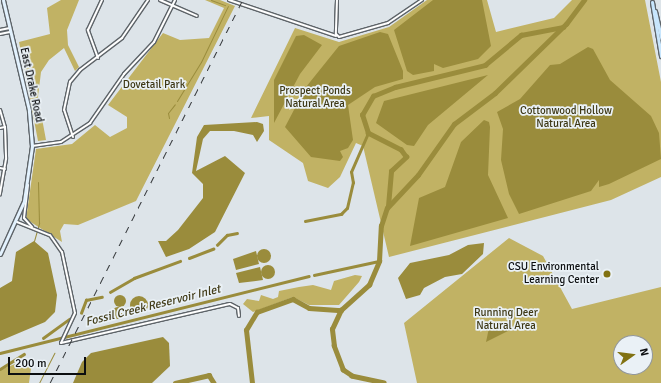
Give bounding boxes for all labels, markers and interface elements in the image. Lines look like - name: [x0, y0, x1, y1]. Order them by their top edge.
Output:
- street label: East Drake Road: [17, 46, 45, 124]
- park label: Dovetail Park: [123, 78, 185, 92]
- park label: Prospect Ponds Natural Area: [279, 85, 351, 111]
- park label: Cottonwood Hollow Natural Area: [520, 105, 612, 131]
- place label: CSU Environmental Learning Center: [508, 261, 599, 287]
- marker: CSU Environmental Learning Center: [602, 269, 612, 279]
- water label: Fossil Creek Reservoir Inlet: [84, 282, 222, 330]
- park label: Running Deer Natural Area: [474, 307, 538, 333]
- north arrow: [613, 335, 653, 375]
- text: N: [637, 347, 651, 358]
- scale bar: [10, 349, 88, 375]
- text: 200 m: [15, 356, 47, 371]

